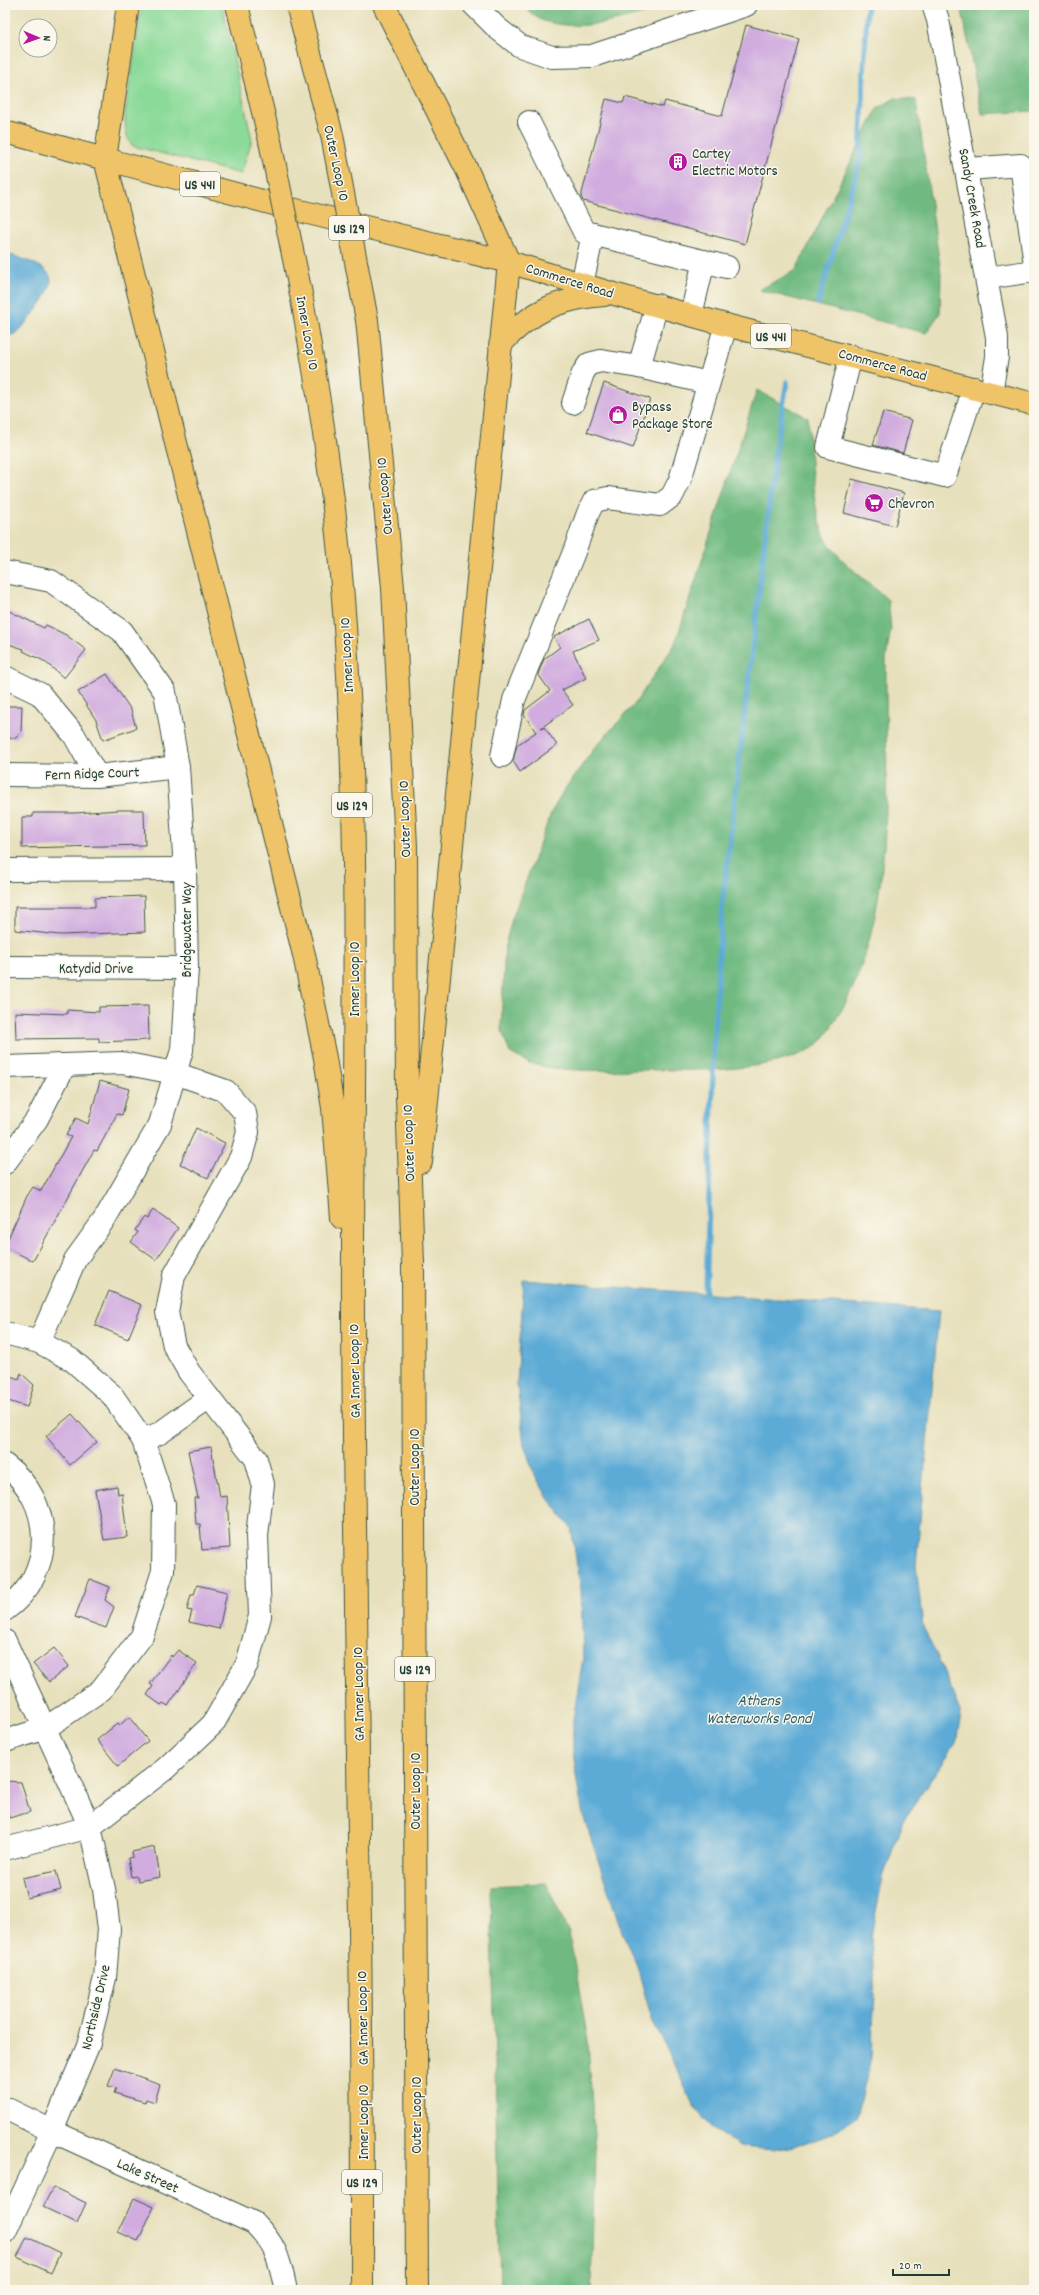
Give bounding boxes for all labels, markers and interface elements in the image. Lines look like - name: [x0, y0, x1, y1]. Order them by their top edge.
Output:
- north arrow: [18, 18, 58, 58]
- text: N: [38, 35, 54, 42]
- street label: Outer Loop 10: [316, 123, 354, 204]
- place label: Cartey Electric Motors: [692, 144, 778, 183]
- street label: Sandy Creek Road: [951, 147, 991, 250]
- building icon: Cartey Electric Motors: [667, 151, 689, 173]
- road number: US 441: [180, 172, 220, 196]
- road number: US 129: [329, 216, 369, 240]
- street label: Commerce Road: [523, 258, 616, 306]
- street label: Inner Loop 10: [289, 294, 323, 372]
- road number: US 441: [751, 324, 791, 348]
- street label: Commerce Road: [836, 344, 929, 388]
- place label: Bypass Package Store: [632, 397, 713, 436]
- shop icon: Bypass Package Store: [607, 404, 629, 426]
- street label: Outer Loop 10: [372, 456, 400, 535]
- supermarket icon: Chevron: [863, 492, 885, 514]
- place label: Chevron: [888, 494, 934, 516]
- street label: Inner Loop 10: [335, 617, 361, 693]
- street label: Fern Ridge Court: [44, 762, 140, 788]
- street label: Outer Loop 10: [394, 780, 418, 858]
- road number: US 129: [332, 793, 372, 817]
- street label: Bridgewater Way: [177, 881, 199, 978]
- street label: Inner Loop 10: [345, 941, 367, 1017]
- street label: Katydid Drive: [59, 959, 134, 981]
- street label: Outer Loop 10: [398, 1104, 422, 1182]
- street label: GA Inner Loop 10: [344, 1323, 368, 1418]
- street label: Outer Loop 10: [405, 1428, 427, 1506]
- street label: GA Inner Loop 10: [348, 1646, 372, 1741]
- road number: US 129: [395, 1657, 435, 1681]
- water label: Athens Waterworks Pond: [706, 1690, 814, 1731]
- street label: Outer Loop 10: [406, 1752, 428, 1830]
- street label: Northside Drive: [76, 1962, 118, 2052]
- street label: GA Inner Loop 10: [352, 1970, 376, 2065]
- street label: Outer Loop 10: [407, 2076, 429, 2154]
- street label: Inner Loop 10: [354, 2084, 376, 2160]
- street label: Lake Street: [113, 2153, 182, 2200]
- road number: US 129: [342, 2170, 382, 2194]
- scale bar: [893, 2251, 949, 2277]
- text: 20 m: [899, 2258, 922, 2275]

